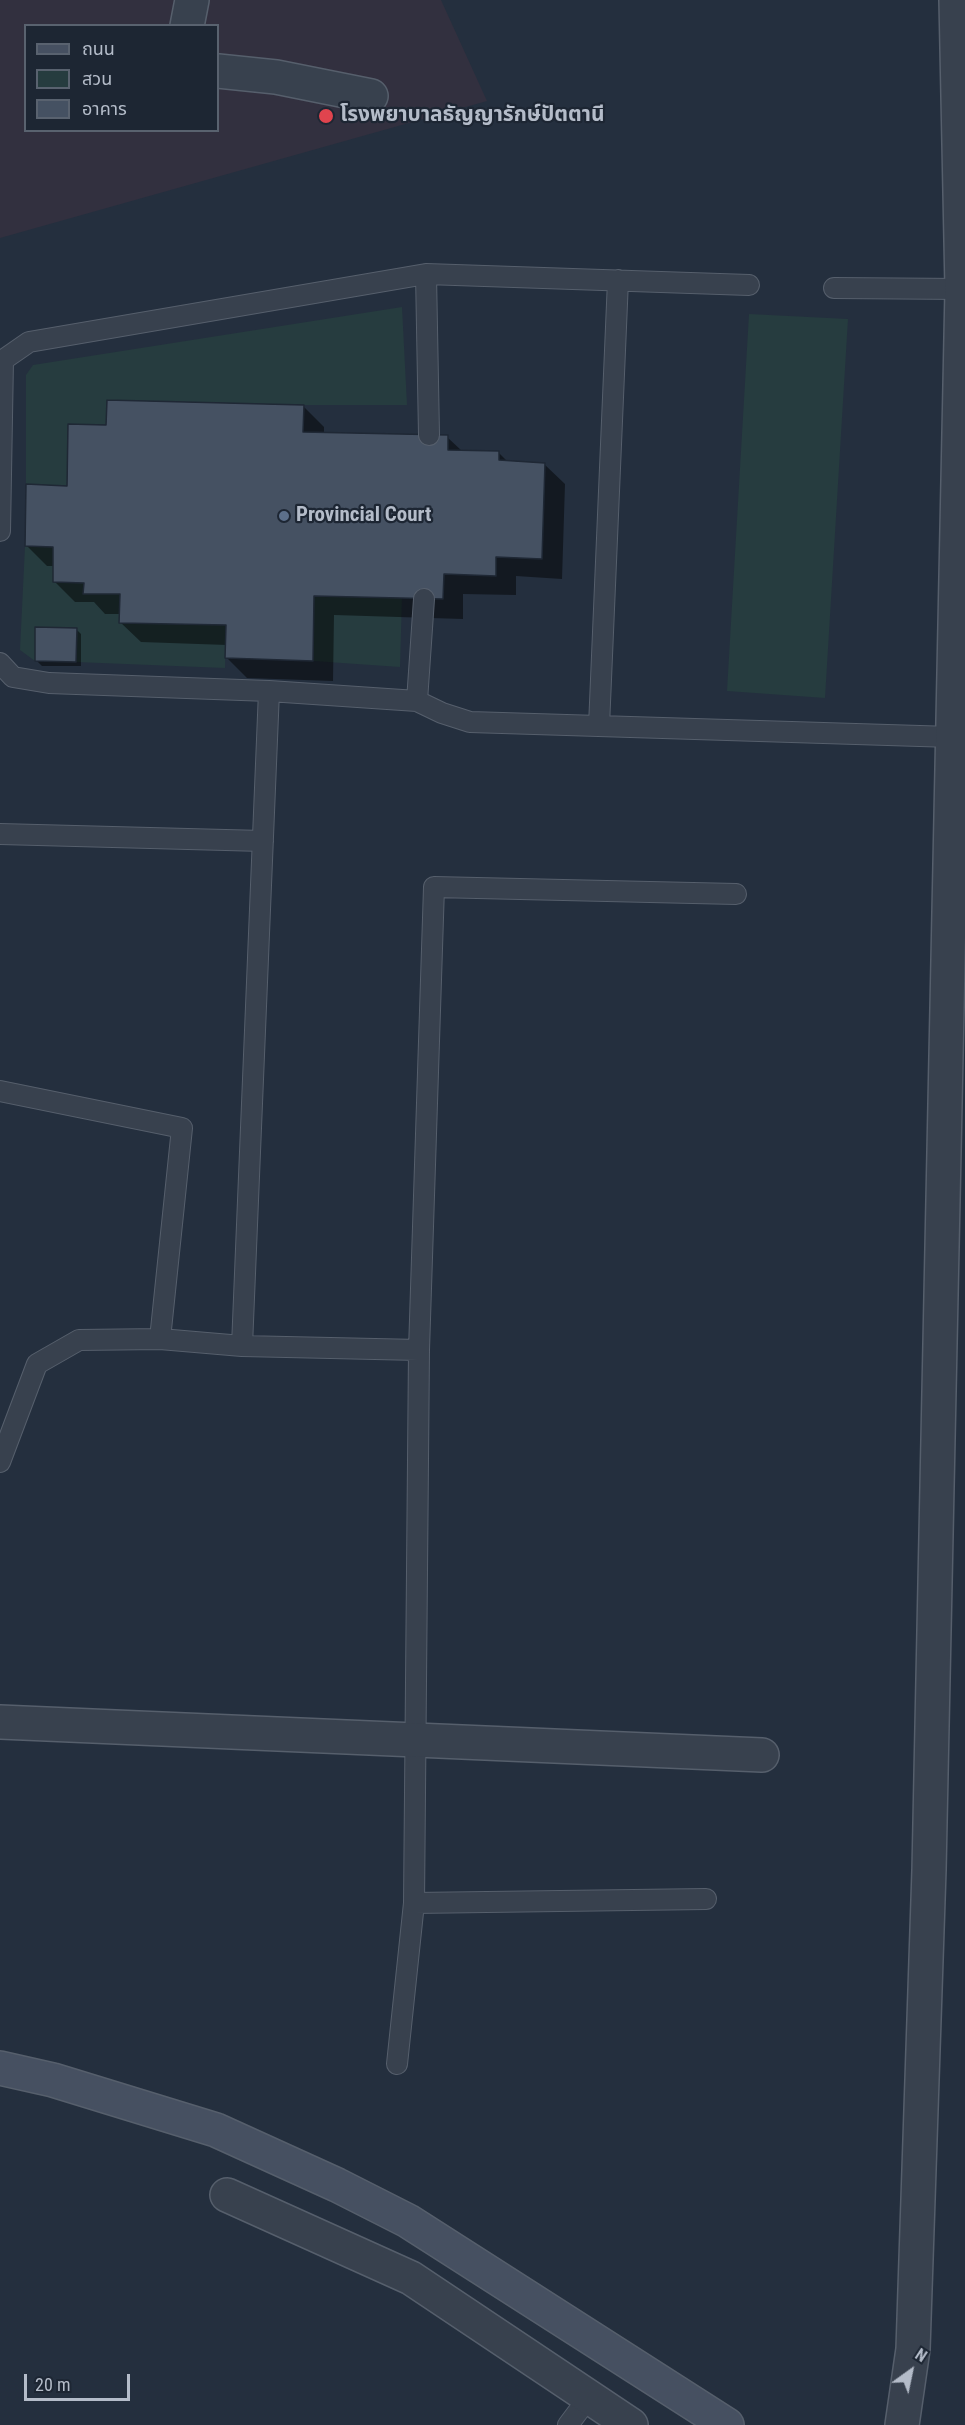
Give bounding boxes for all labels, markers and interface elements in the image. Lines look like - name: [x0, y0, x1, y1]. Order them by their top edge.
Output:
- legend: [24, 24, 219, 132]
- text: ถนน: [82, 38, 115, 59]
- text: สวน: [82, 68, 112, 89]
- text: อาคาร: [82, 98, 127, 119]
- place label: โรงพยาบาลธัญญารักษ์ปัตตานี: [340, 103, 604, 129]
- marker: โรงพยาบาลธัญญารักษ์ปัตตานี: [317, 107, 335, 125]
- place label: Provincial Court: [296, 503, 431, 529]
- marker: Provincial Court: [277, 509, 291, 523]
- north arrow: [881, 2341, 941, 2401]
- text: N: [912, 2345, 930, 2366]
- scale bar: [27, 2362, 134, 2400]
- text: 20 m: [35, 2374, 70, 2395]

